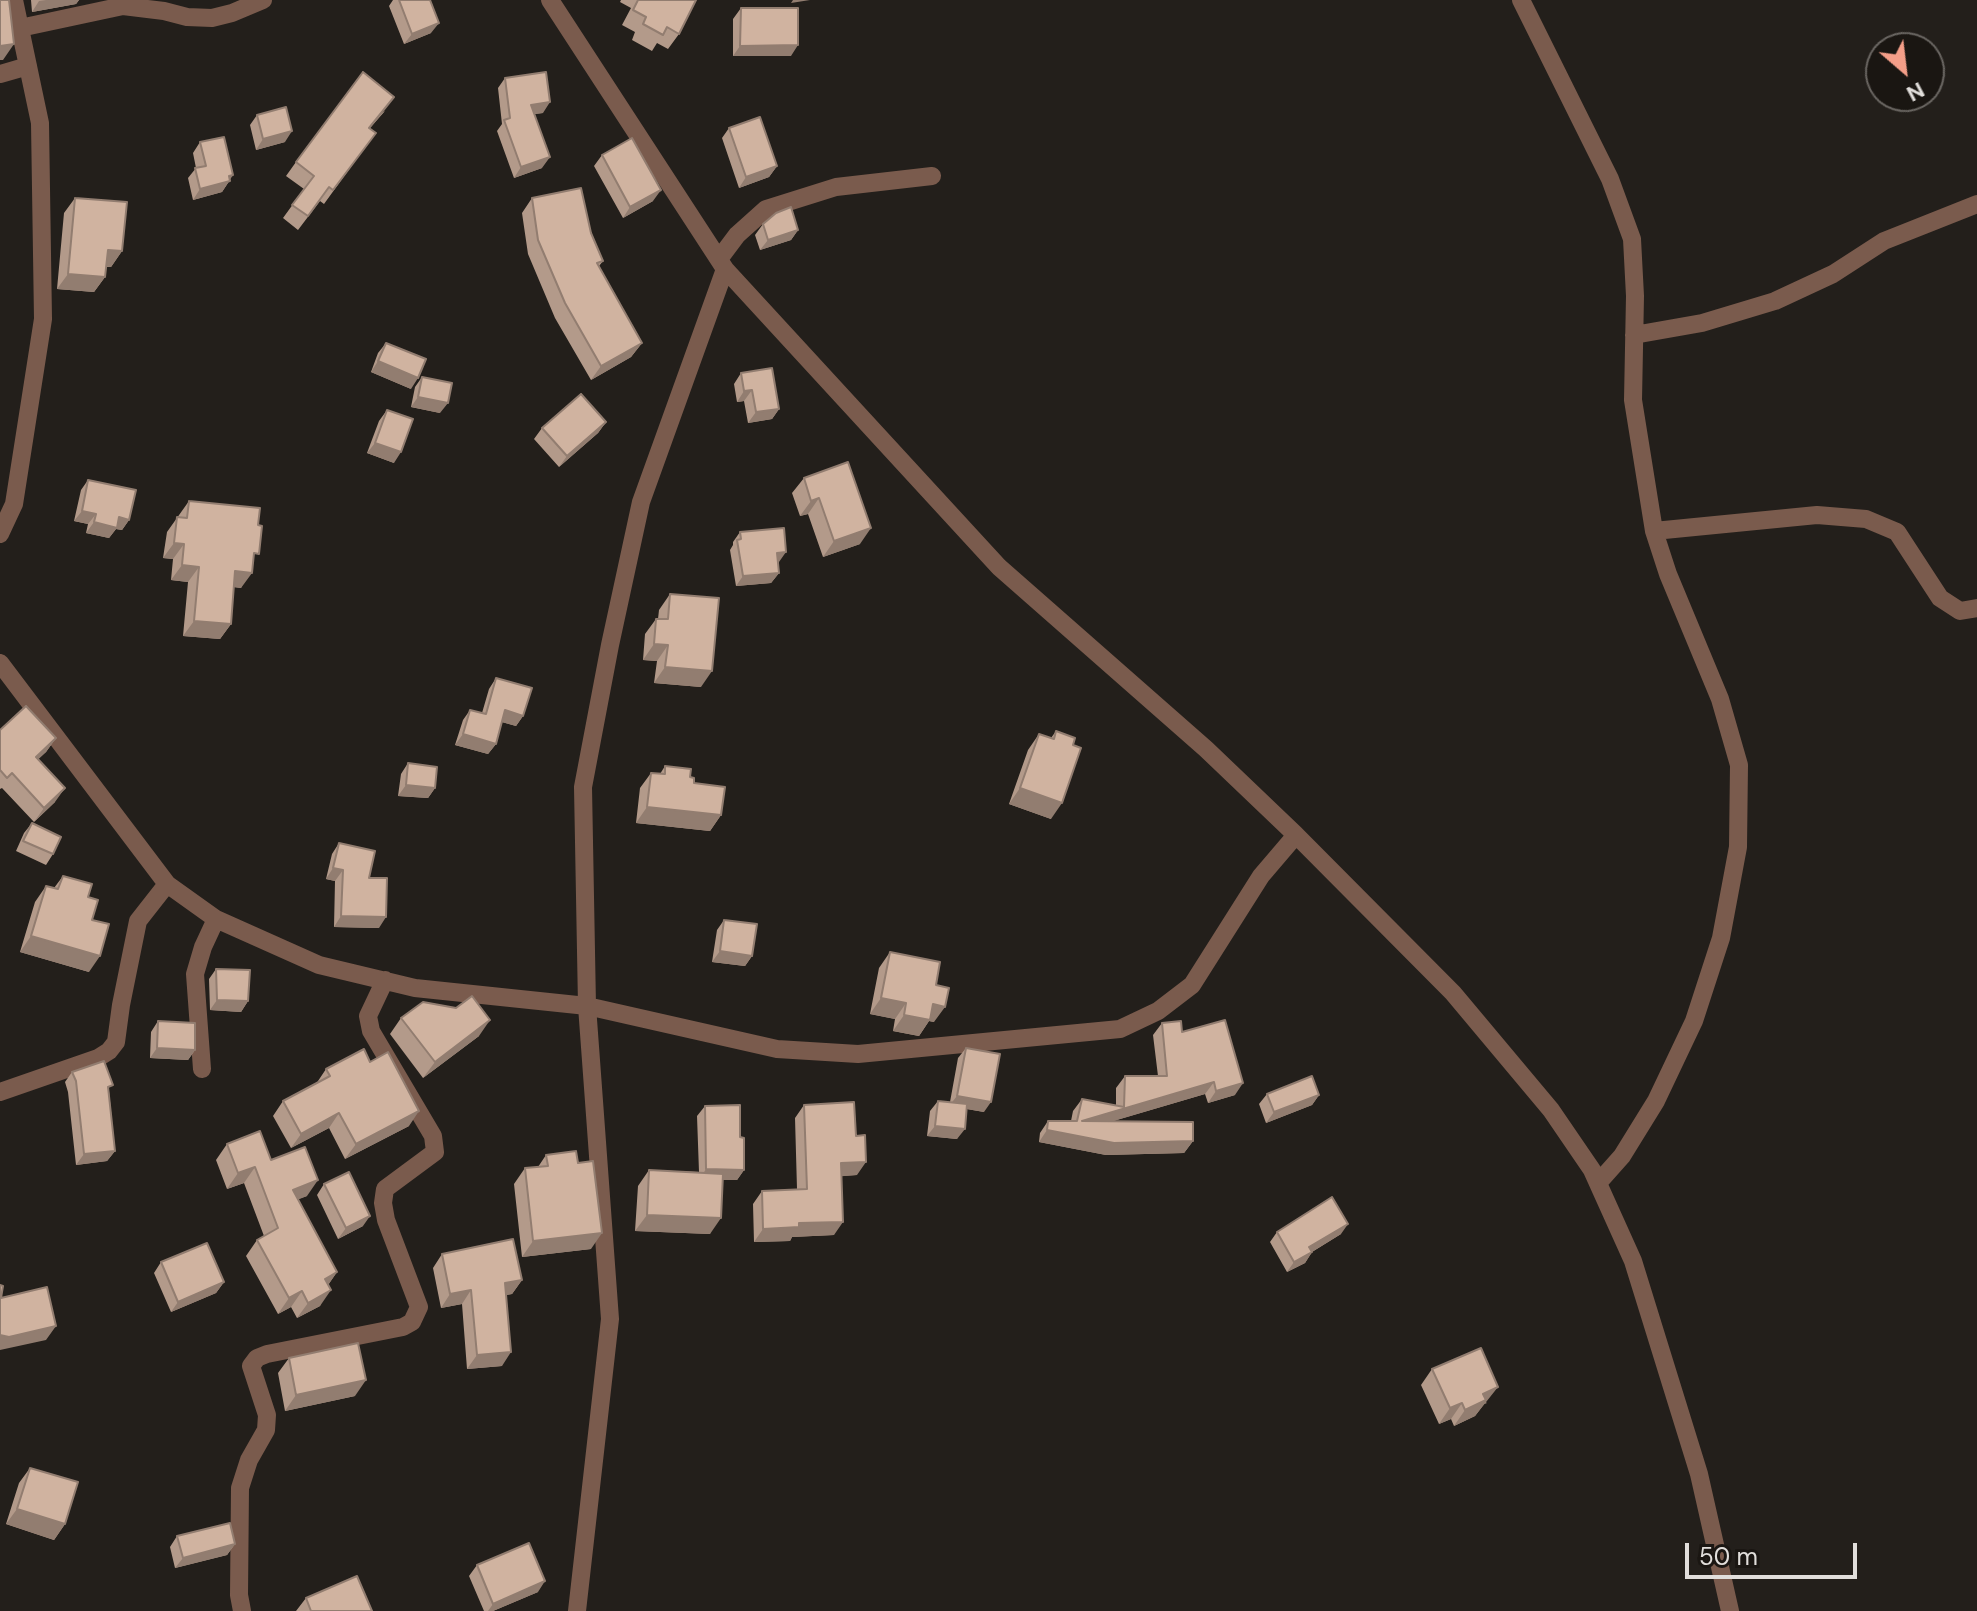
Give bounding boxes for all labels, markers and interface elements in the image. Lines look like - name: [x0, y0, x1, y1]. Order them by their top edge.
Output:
- north arrow: [1865, 32, 1945, 112]
- text: N: [1902, 75, 1929, 108]
- scale bar: [1689, 1527, 1861, 1577]
- text: 50 m: [1699, 1541, 1758, 1572]

